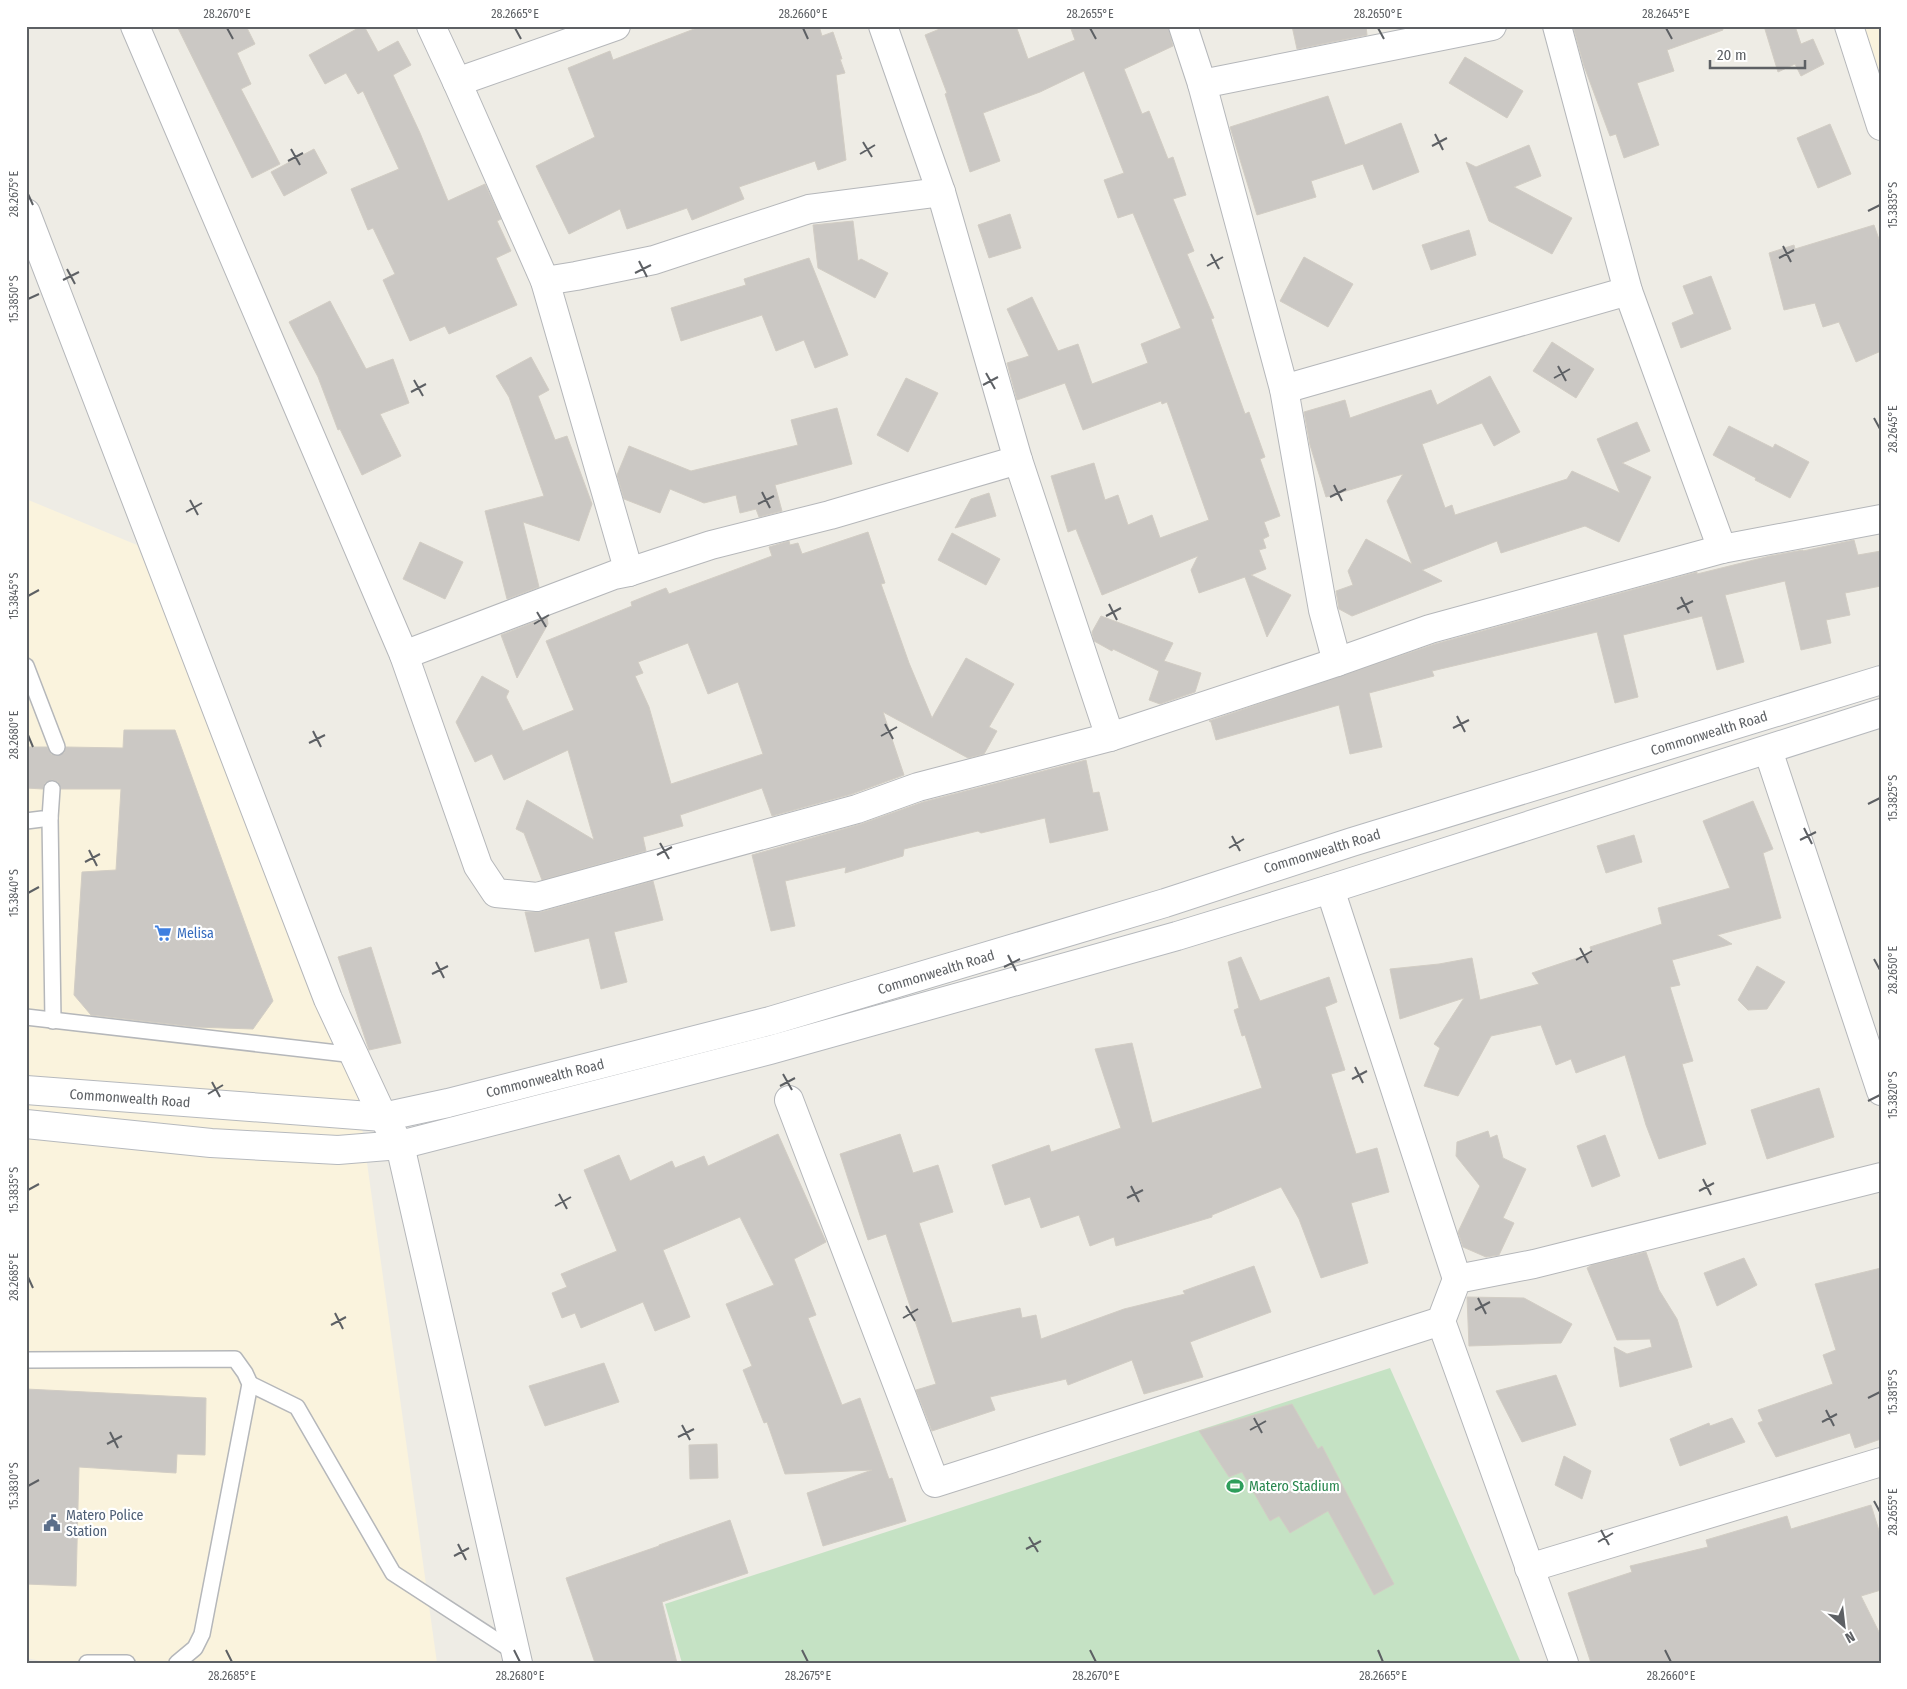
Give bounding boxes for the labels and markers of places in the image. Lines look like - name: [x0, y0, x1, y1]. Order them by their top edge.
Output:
- supermarket icon: Melisa: [153, 923, 173, 943]
- place label: Melisa: [177, 925, 214, 942]
- sports icon: Matero Stadium: [1225, 1476, 1245, 1496]
- place label: Matero Stadium: [1249, 1478, 1340, 1495]
- place label: Matero Police Station: [66, 1507, 143, 1540]
- public building icon: Matero Police Station: [42, 1513, 62, 1533]

